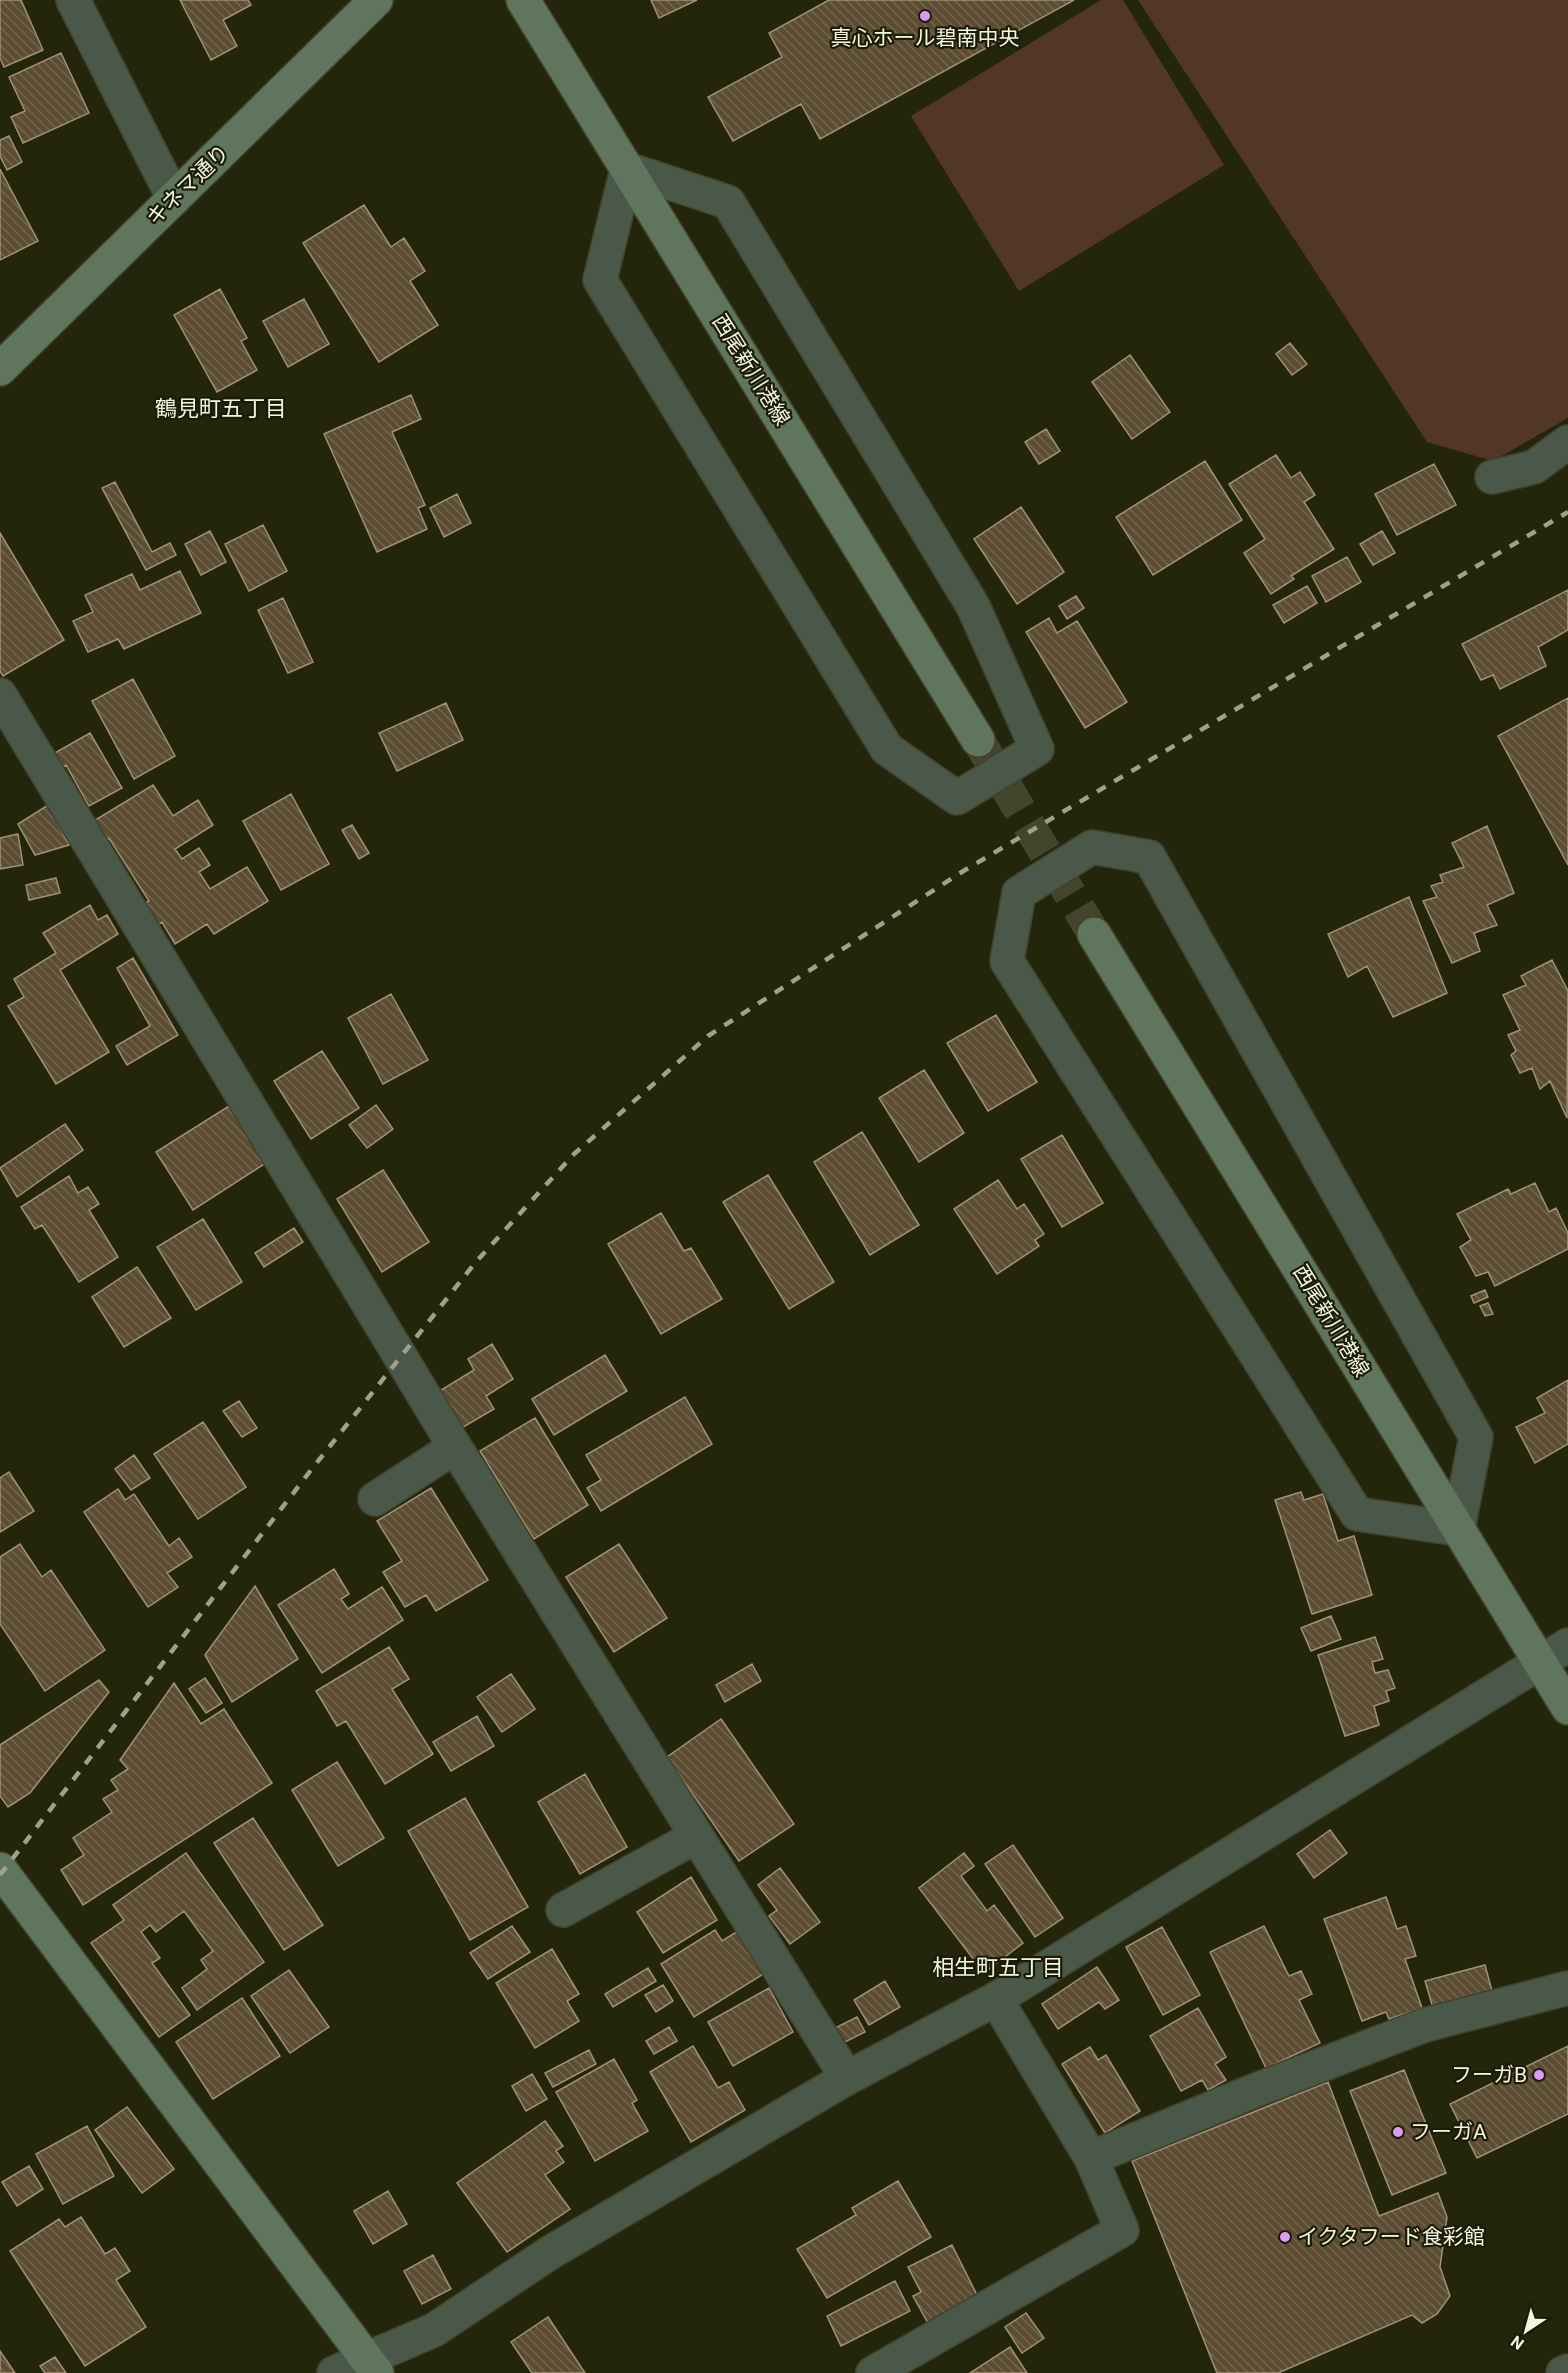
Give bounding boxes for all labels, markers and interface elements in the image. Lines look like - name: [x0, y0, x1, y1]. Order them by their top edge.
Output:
- marker: 真心ホール碧南中央: [918, 9, 932, 23]
- place label: 真心ホール碧南中央: [831, 26, 1020, 50]
- street label: キネマ通り: [142, 140, 234, 230]
- street label: 西尾新川港線: [707, 310, 795, 430]
- district label: 鶴見町五丁目: [155, 396, 287, 421]
- street label: 西尾新川港線: [1288, 1261, 1374, 1381]
- district label: 相生町五丁目: [932, 1955, 1064, 1980]
- place label: フーガB: [1451, 2063, 1527, 2087]
- marker: フーガB: [1532, 2068, 1546, 2082]
- place label: フーガA: [1410, 2120, 1487, 2144]
- marker: フーガA: [1391, 2125, 1405, 2139]
- place label: イクタフード食彩館: [1297, 2225, 1485, 2249]
- marker: イクタフード食彩館: [1278, 2230, 1292, 2244]
- north arrow: [1496, 2301, 1556, 2361]
- text: N: [1507, 2332, 1528, 2354]

